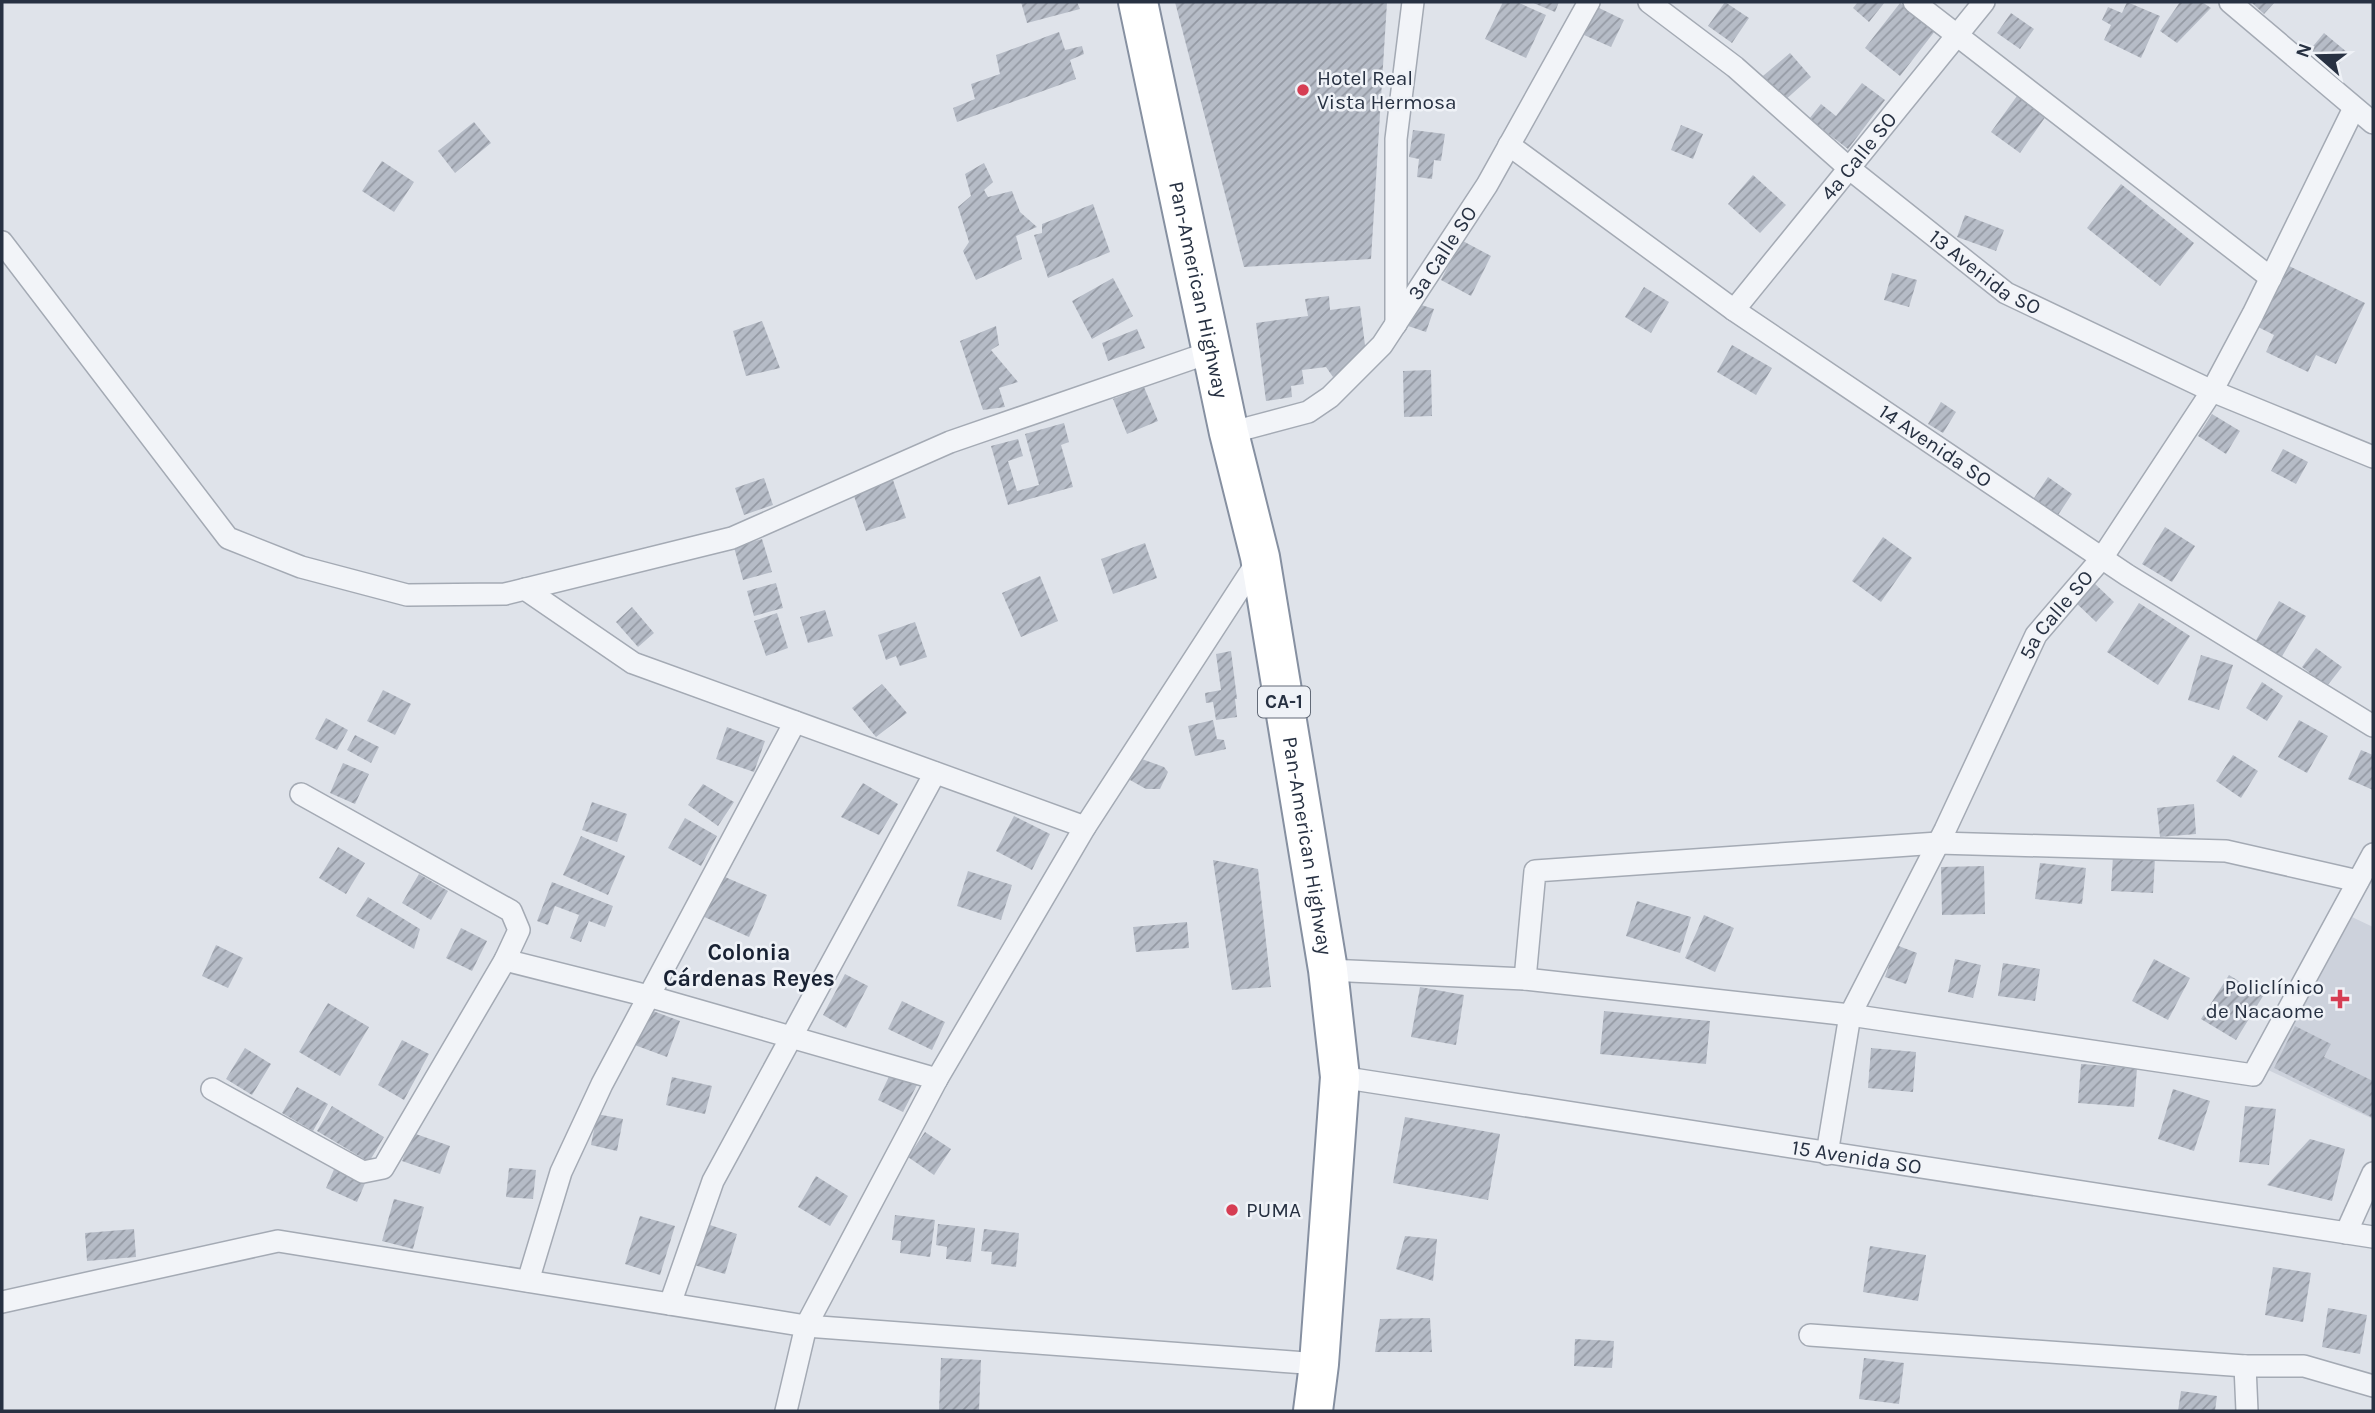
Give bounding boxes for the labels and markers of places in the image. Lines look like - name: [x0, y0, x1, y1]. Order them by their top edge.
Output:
- place label: Hotel Real Vista Hermosa: [1317, 66, 1457, 114]
- marker: Hotel Real Vista Hermosa: [1295, 82, 1311, 98]
- place label: Policlínico de Nacaome: [2206, 975, 2324, 1023]
- marker: Policlínico de Nacaome: [2330, 989, 2350, 1009]
- place label: PUMA: [1246, 1198, 1301, 1222]
- marker: PUMA: [1224, 1202, 1240, 1218]

